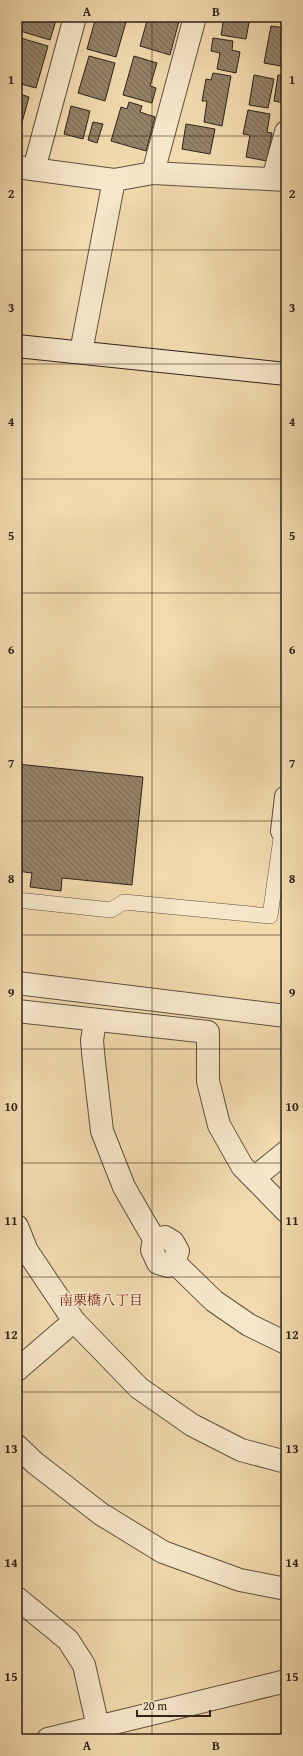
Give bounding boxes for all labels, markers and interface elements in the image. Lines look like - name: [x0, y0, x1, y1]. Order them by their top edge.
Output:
- text: A: [83, 2, 92, 21]
- text: B: [212, 2, 220, 21]
- text: 1: [8, 70, 14, 89]
- text: 1: [289, 70, 295, 89]
- text: 2: [8, 184, 15, 203]
- text: 2: [289, 184, 296, 203]
- text: 3: [8, 298, 14, 317]
- text: 3: [289, 298, 295, 317]
- text: 4: [8, 412, 15, 431]
- text: 4: [289, 412, 296, 431]
- text: 5: [8, 526, 15, 545]
- text: 5: [289, 526, 296, 545]
- text: 6: [8, 640, 15, 659]
- text: 6: [289, 640, 296, 659]
- text: 7: [8, 754, 15, 773]
- text: 7: [289, 754, 296, 773]
- text: 8: [8, 869, 15, 888]
- text: 8: [289, 869, 296, 888]
- text: 9: [8, 983, 15, 1002]
- text: 9: [289, 983, 296, 1002]
- text: 10: [4, 1097, 18, 1116]
- text: 10: [285, 1097, 299, 1116]
- text: 11: [4, 1211, 18, 1230]
- text: 11: [285, 1211, 299, 1230]
- district label: 南栗橋八丁目: [59, 1290, 143, 1310]
- text: 12: [4, 1325, 18, 1344]
- text: 12: [285, 1325, 299, 1344]
- text: 13: [4, 1439, 18, 1458]
- text: 13: [285, 1439, 299, 1458]
- text: 14: [4, 1553, 18, 1572]
- text: 14: [285, 1553, 299, 1572]
- text: 15: [4, 1667, 18, 1686]
- text: 15: [285, 1667, 299, 1686]
- scale bar: [137, 1692, 210, 1718]
- text: 20 m: [143, 1697, 167, 1714]
- text: A: [83, 1736, 92, 1755]
- text: B: [212, 1736, 220, 1755]

